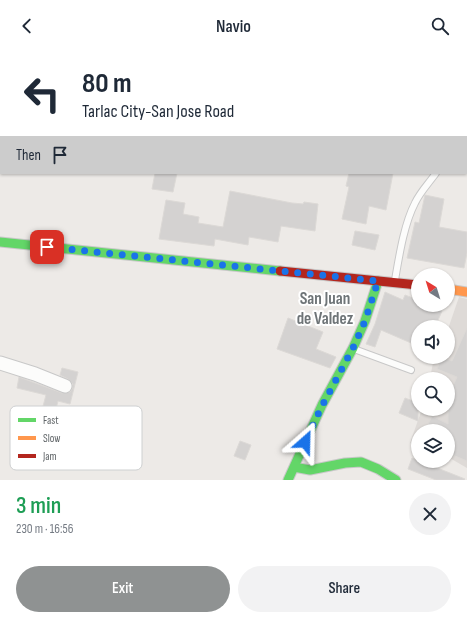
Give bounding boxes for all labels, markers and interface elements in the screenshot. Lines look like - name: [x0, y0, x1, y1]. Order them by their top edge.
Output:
- icon: back: [16, 15, 38, 37]
- icon: search: [429, 15, 451, 37]
- text: Navio: [216, 16, 251, 37]
- text: 80 m: [82, 67, 131, 100]
- icon: left: [16, 68, 68, 120]
- text: Tarlac City-San Jose Road: [82, 101, 234, 122]
- icon: arrive: [49, 144, 71, 166]
- text: Then: [16, 146, 41, 165]
- pin: [30, 230, 64, 264]
- icon: arrive: [36, 236, 58, 258]
- north arrow: [411, 268, 455, 312]
- map controls: [411, 268, 455, 468]
- district label: San Juan de Valdez: [297, 289, 354, 329]
- button: sound: [411, 320, 455, 364]
- button: search: [411, 372, 455, 416]
- legend: [10, 406, 142, 470]
- text: Fast: [43, 414, 59, 427]
- position arrow: [284, 421, 326, 463]
- button: layers: [411, 424, 455, 468]
- text: Slow: [43, 432, 60, 445]
- text: Jam: [42, 450, 57, 463]
- text: 3 min: [16, 491, 61, 520]
- button: close: [409, 493, 451, 535]
- text: 230 m · 16:56: [16, 521, 73, 537]
- button: Exit: [16, 566, 230, 612]
- button: Share: [238, 566, 451, 612]

